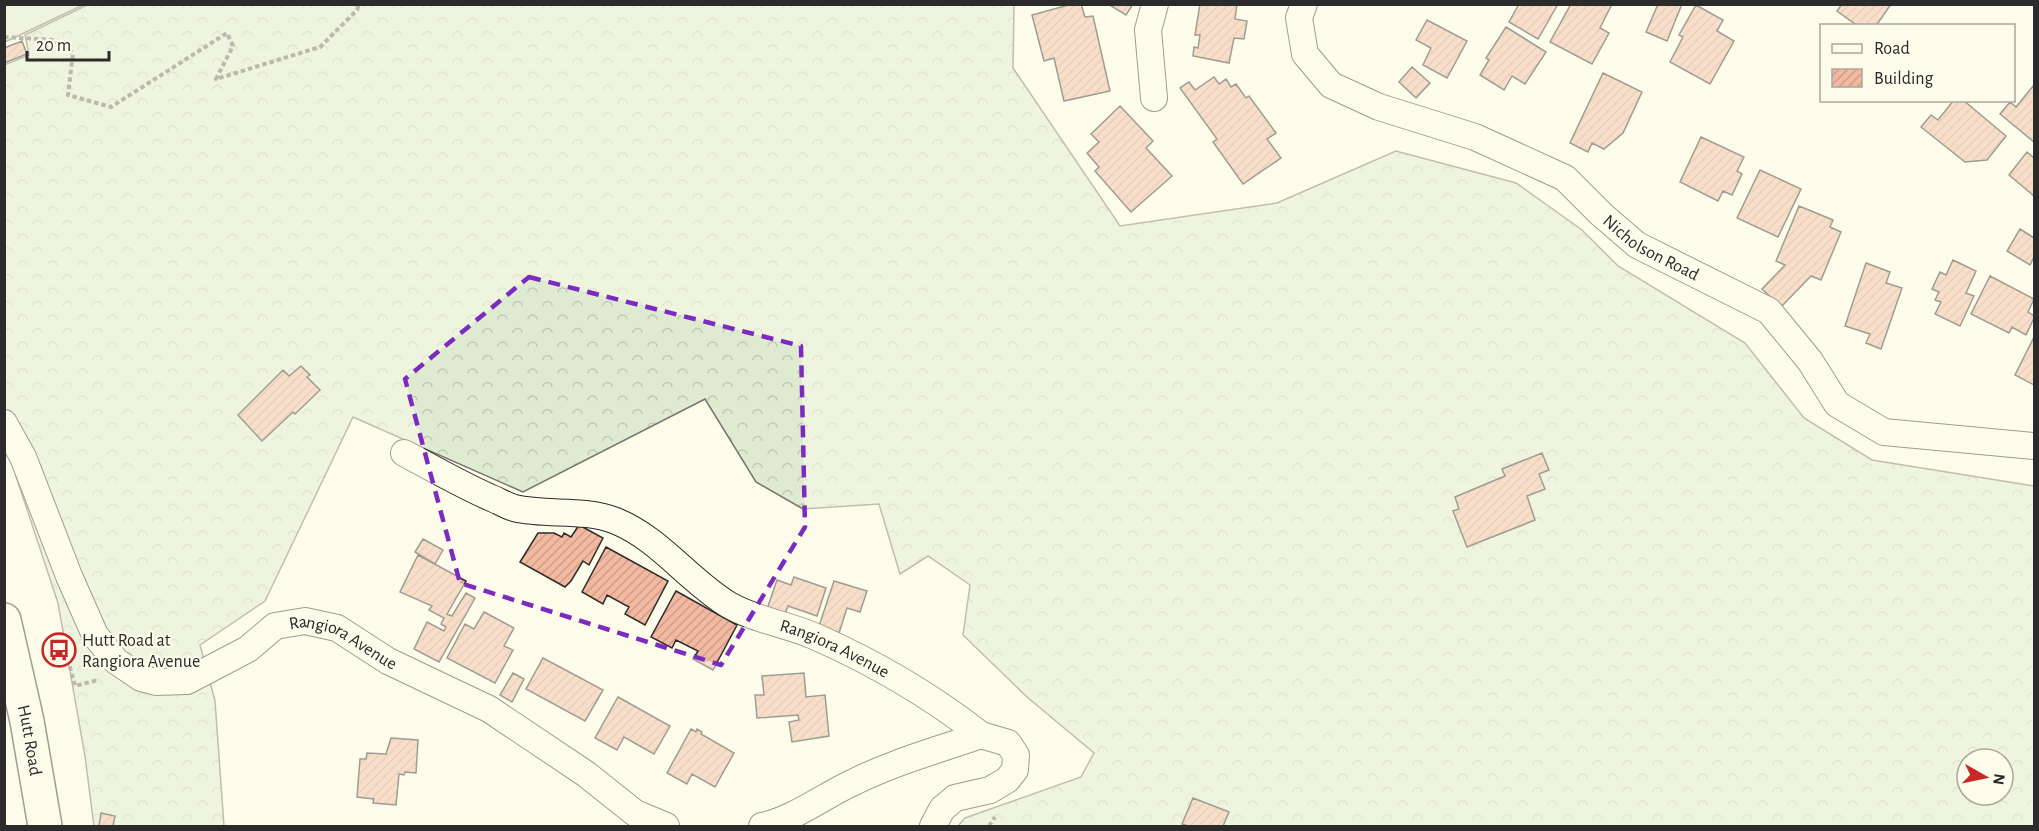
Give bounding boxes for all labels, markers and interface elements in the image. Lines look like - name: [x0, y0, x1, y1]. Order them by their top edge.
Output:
- scale bar: [27, 24, 110, 62]
- legend: [1820, 24, 2015, 102]
- text: 20 m: [36, 37, 71, 55]
- text: Road: [1874, 40, 1910, 58]
- text: Building: [1874, 70, 1934, 88]
- street label: Nicholson Road: [1599, 212, 1702, 285]
- street label: Rangiora Avenue: [288, 613, 399, 674]
- street label: Rangiora Avenue: [778, 617, 892, 682]
- bus stop icon: Hutt Road at Rangiora Avenue: [41, 632, 77, 668]
- place label: Hutt Road at Rangiora Avenue: [82, 632, 200, 671]
- street label: Hutt Road: [14, 703, 44, 777]
- north arrow: [1955, 747, 2015, 807]
- text: N: [1990, 772, 2008, 786]

